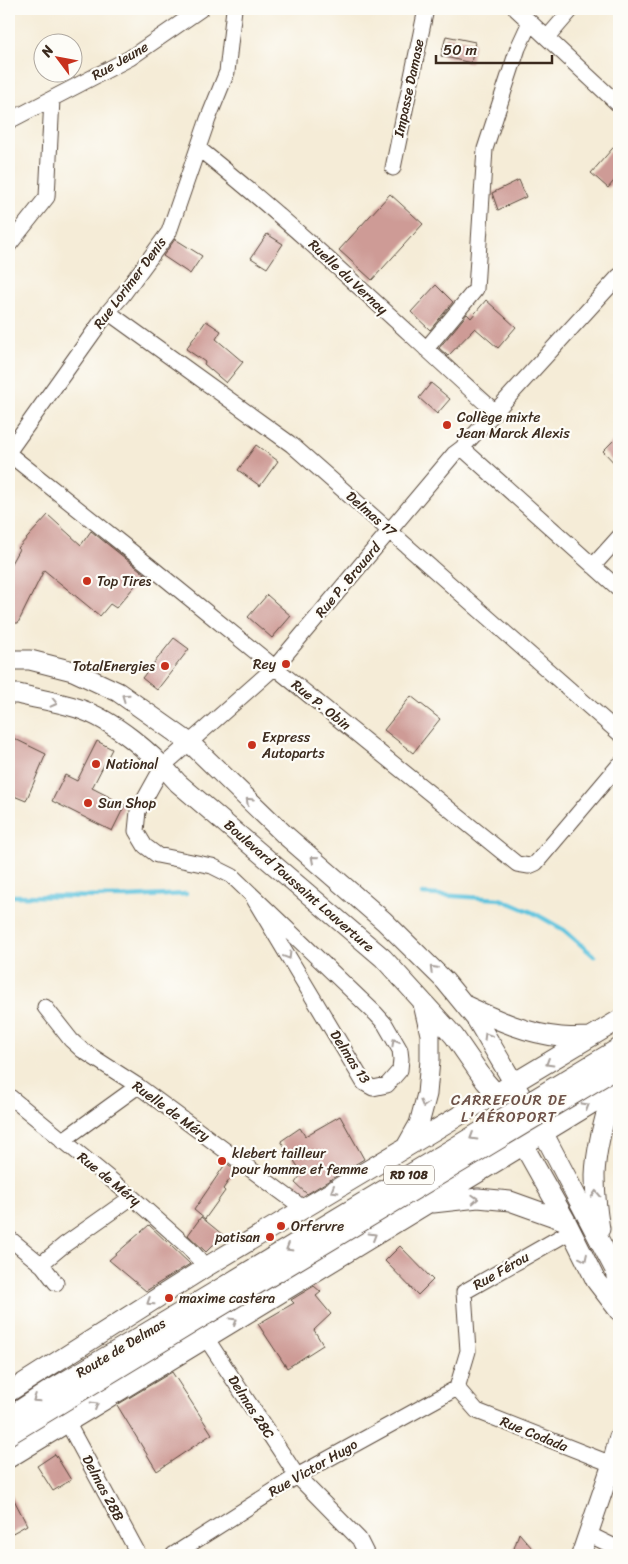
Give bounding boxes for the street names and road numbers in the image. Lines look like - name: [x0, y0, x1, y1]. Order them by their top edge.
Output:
- street label: Rue Jeune: [87, 35, 153, 87]
- street label: Impasse Damase: [386, 37, 432, 140]
- street label: Rue Lorimer Denis: [87, 231, 173, 335]
- street label: Ruelle du Vernay: [302, 233, 394, 321]
- street label: Delmas 17: [340, 485, 403, 544]
- street label: Rue P. Brouard: [309, 535, 388, 623]
- street label: Rue P. Obin: [286, 673, 357, 737]
- street label: Boulevard Toussaint Louverture: [218, 813, 380, 959]
- street label: Delmas 13: [323, 1025, 377, 1089]
- street label: Ruelle de Méry: [127, 1074, 216, 1148]
- street label: Rue de Méry: [72, 1145, 147, 1213]
- road number: RD 108: [384, 1166, 434, 1184]
- street label: Rue Férou: [468, 1244, 534, 1297]
- street label: Route de Delmas: [71, 1311, 171, 1385]
- street label: Delmas 28C: [221, 1370, 281, 1444]
- street label: Rue Codada: [496, 1409, 573, 1459]
- street label: Rue Victor Hugo: [263, 1432, 363, 1504]
- street label: Delmas 28B: [75, 1450, 131, 1526]

